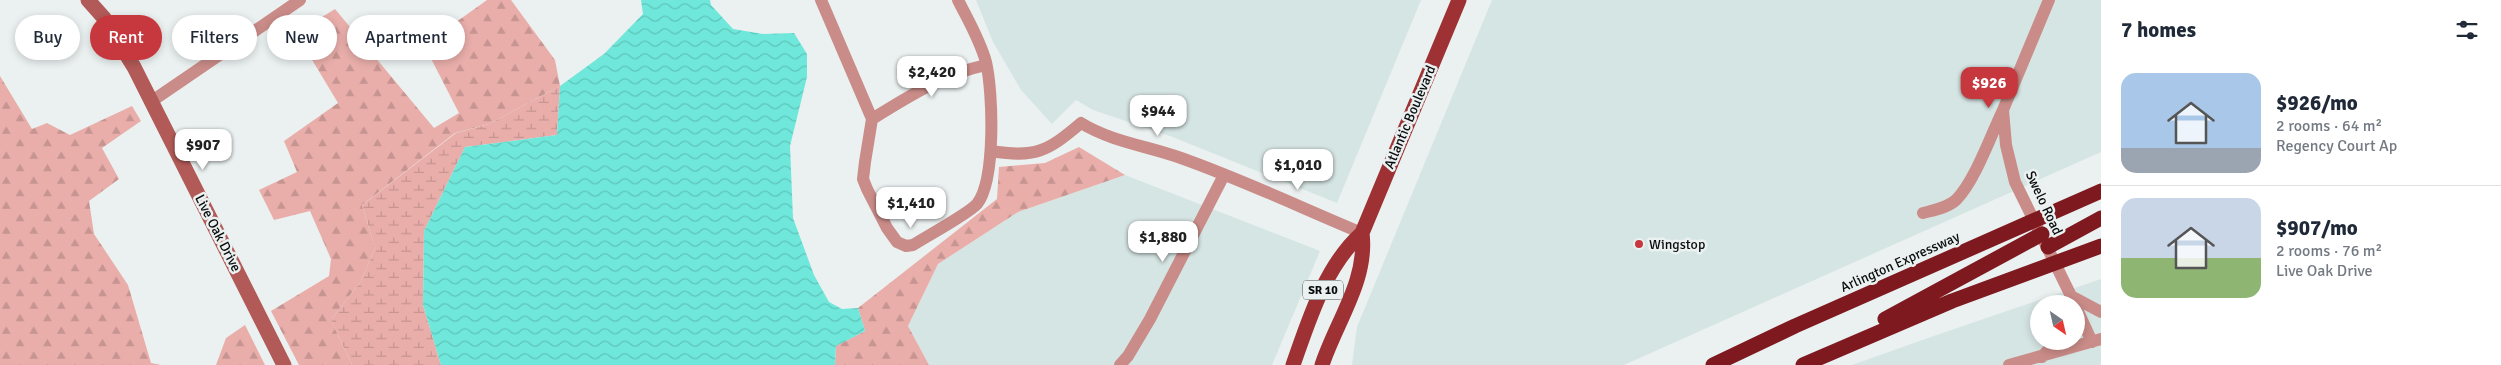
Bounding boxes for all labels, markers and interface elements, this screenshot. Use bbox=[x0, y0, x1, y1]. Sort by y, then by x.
chip: Buy bbox=[15, 15, 80, 60]
chip: Rent bbox=[90, 15, 162, 60]
chip: Filters bbox=[172, 15, 257, 60]
chip: New bbox=[267, 15, 337, 60]
chip: Apartment bbox=[347, 15, 465, 60]
icon: filters bbox=[2453, 16, 2481, 44]
text: 7 homes bbox=[2121, 17, 2196, 43]
pin: $2,420 bbox=[891, 56, 973, 98]
text: $2,420 bbox=[908, 62, 956, 82]
street label: Atlantic Boulevard bbox=[1381, 63, 1439, 171]
pin: $926 bbox=[1959, 66, 2019, 109]
text: $926 bbox=[1972, 73, 2006, 93]
text: $926/mo bbox=[2276, 90, 2358, 116]
icon: home bbox=[2161, 93, 2221, 153]
pin: $944 bbox=[1128, 94, 1188, 137]
text: $944 bbox=[1141, 101, 1175, 121]
text: 2 rooms · 64 m² bbox=[2276, 116, 2382, 136]
pin: $907 bbox=[173, 128, 233, 171]
text: $907 bbox=[186, 135, 220, 155]
text: Regency Court Ap bbox=[2276, 136, 2397, 156]
pin: $1,010 bbox=[1257, 148, 1339, 191]
text: $1,010 bbox=[1274, 155, 1322, 175]
street label: Swelo Road bbox=[2022, 168, 2066, 238]
pin: $1,410 bbox=[870, 186, 952, 229]
street label: Live Oak Drive bbox=[191, 191, 245, 275]
text: $1,410 bbox=[887, 193, 935, 213]
text: $907/mo bbox=[2276, 215, 2358, 241]
icon: home bbox=[2161, 218, 2221, 278]
pin: $1,880 bbox=[1122, 220, 1204, 263]
text: $1,880 bbox=[1139, 227, 1187, 247]
street label: Arlington Expressway bbox=[1838, 228, 1963, 296]
place label: Wingstop bbox=[1649, 236, 1705, 253]
marker: Wingstop bbox=[1633, 238, 1645, 250]
text: 2 rooms · 76 m² bbox=[2276, 241, 2382, 261]
text: Live Oak Drive bbox=[2276, 261, 2373, 281]
road number: SR 10 bbox=[1303, 280, 1343, 300]
north arrow bbox=[2030, 295, 2085, 350]
map controls bbox=[2030, 295, 2085, 350]

